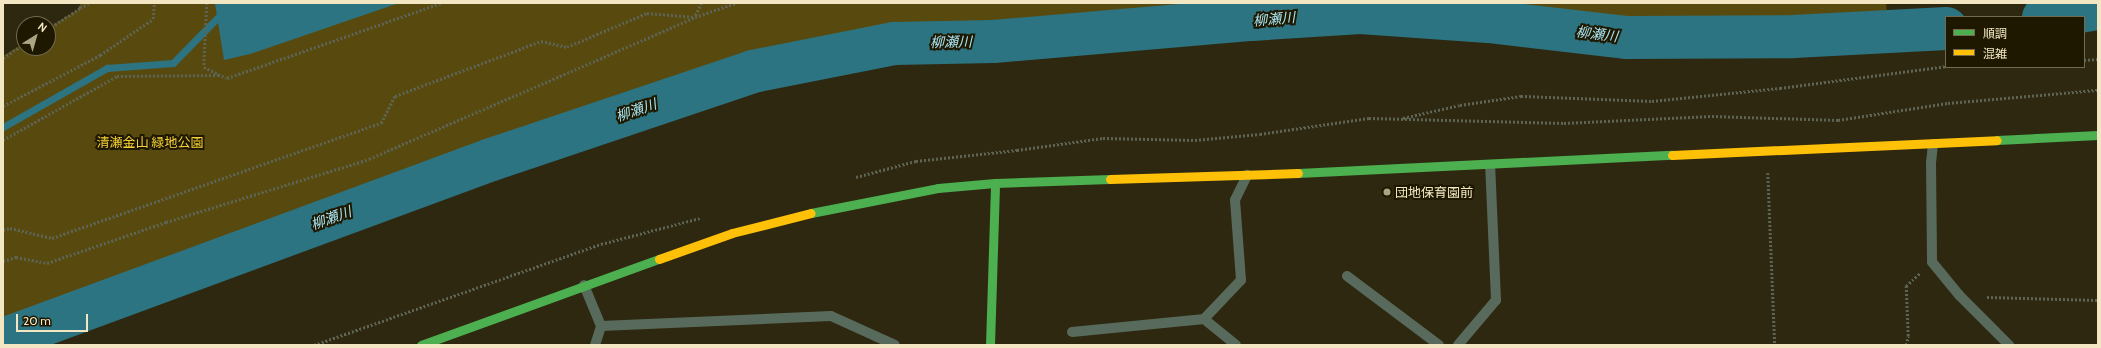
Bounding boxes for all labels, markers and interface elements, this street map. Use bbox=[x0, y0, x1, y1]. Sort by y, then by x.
water label: 柳瀬川 bbox=[1252, 9, 1296, 29]
north arrow bbox=[16, 16, 56, 56]
legend bbox=[1945, 16, 2085, 68]
text: N bbox=[35, 19, 50, 35]
water label: 柳瀬川 bbox=[1575, 23, 1619, 45]
text: 順調 bbox=[1983, 26, 2007, 41]
water label: 柳瀬川 bbox=[930, 33, 972, 51]
text: 混雑 bbox=[1983, 46, 2007, 61]
water label: 柳瀬川 bbox=[613, 95, 659, 125]
park label: 清瀬金山 緑地公園 bbox=[97, 134, 203, 150]
place label: 団地保育園前 bbox=[1395, 184, 1473, 200]
marker: 団地保育園前 bbox=[1382, 187, 1392, 197]
water label: 柳瀬川 bbox=[308, 203, 354, 233]
scale bar bbox=[18, 306, 90, 332]
text: 20 m bbox=[23, 313, 51, 328]

